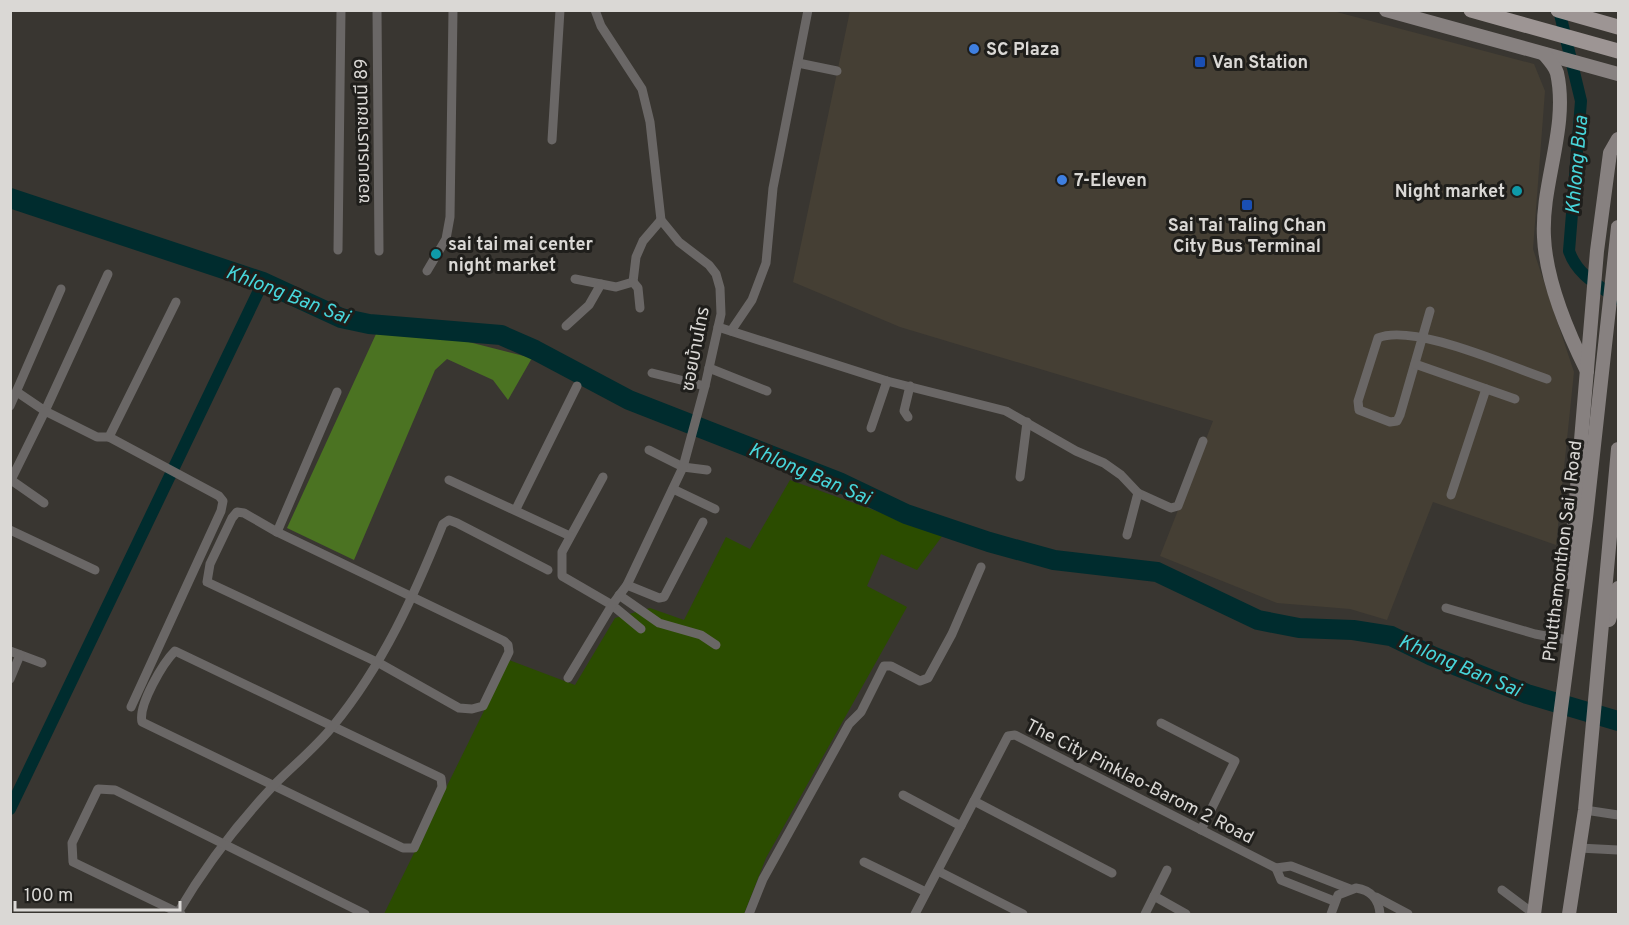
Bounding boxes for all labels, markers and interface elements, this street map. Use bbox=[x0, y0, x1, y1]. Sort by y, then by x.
place label: SC Plaza bbox=[986, 39, 1060, 62]
marker: SC Plaza bbox=[967, 42, 981, 56]
place label: Van Station bbox=[1212, 52, 1308, 75]
marker: Van Station bbox=[1193, 55, 1207, 69]
street label: ซอยบรมราชชนนี 89 bbox=[351, 58, 376, 204]
water label: Khlong Bua bbox=[1561, 114, 1595, 216]
place label: 7-Eleven bbox=[1074, 170, 1147, 193]
marker: 7-Eleven bbox=[1055, 173, 1069, 187]
place label: Night market bbox=[1395, 181, 1505, 204]
marker: Night market bbox=[1510, 184, 1524, 198]
marker: Sai Tai Taling Chan City Bus Terminal bbox=[1240, 198, 1254, 212]
place label: Sai Tai Taling Chan City Bus Terminal bbox=[1168, 215, 1326, 259]
place label: sai tai mai center night market bbox=[448, 234, 594, 278]
marker: sai tai mai center night market bbox=[429, 247, 443, 261]
water label: Khlong Ban Sai bbox=[222, 260, 354, 332]
street label: ซอยบ้านไทร bbox=[677, 305, 716, 393]
water label: Khlong Ban Sai bbox=[744, 437, 875, 513]
street label: Phutthamonthon Sai 1 Road bbox=[1539, 439, 1588, 663]
water label: Khlong Ban Sai bbox=[1394, 629, 1525, 705]
street label: The City Pinklao-Barom 2 Road bbox=[1021, 715, 1257, 850]
scale bar bbox=[15, 874, 180, 912]
text: 100 m bbox=[24, 885, 73, 908]

